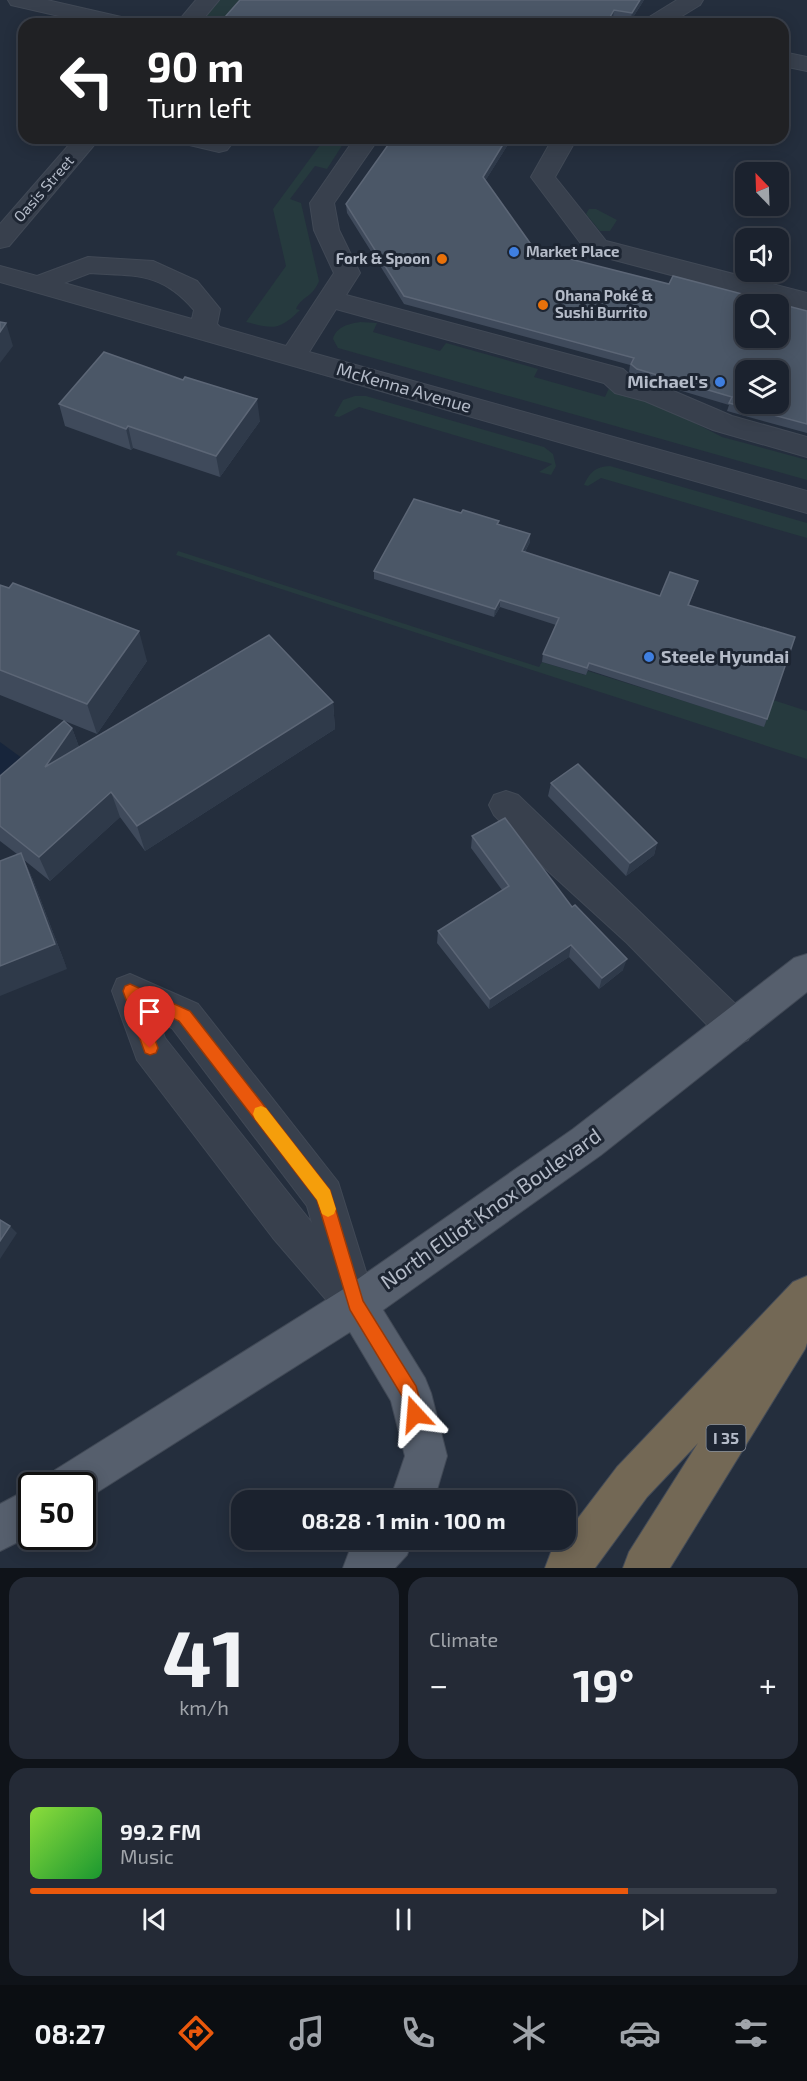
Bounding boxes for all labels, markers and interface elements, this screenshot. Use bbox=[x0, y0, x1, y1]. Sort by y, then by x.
text: 90 m bbox=[147, 40, 244, 90]
icon: left bbox=[48, 42, 126, 120]
text: Turn left bbox=[147, 91, 251, 123]
street label: Oasis Street bbox=[9, 151, 77, 225]
north arrow bbox=[735, 162, 789, 216]
map controls bbox=[735, 162, 789, 414]
button: sound bbox=[735, 228, 789, 282]
place label: Market Place bbox=[526, 242, 619, 260]
marker: Market Place bbox=[507, 245, 521, 259]
place label: Fork & Spoon bbox=[336, 249, 430, 267]
marker: Fork & Spoon bbox=[435, 252, 449, 266]
place label: Ohana Poké & Sushi Burrito bbox=[555, 286, 654, 321]
button: search bbox=[735, 294, 789, 348]
marker: Ohana Poké & Sushi Burrito bbox=[536, 298, 550, 312]
street label: McKenna Avenue bbox=[334, 357, 474, 417]
button: layers bbox=[735, 360, 789, 414]
place label: Michael's bbox=[627, 370, 708, 392]
marker: Michael's bbox=[713, 375, 727, 389]
place label: Steele Hyundai bbox=[661, 645, 789, 667]
marker: Steele Hyundai bbox=[642, 650, 656, 664]
pin bbox=[124, 986, 175, 1048]
icon: arrive bbox=[133, 995, 166, 1028]
street label: North Elliot Knox Boulevard bbox=[375, 1122, 605, 1294]
position arrow bbox=[383, 1382, 447, 1446]
road number: I 35 bbox=[706, 1425, 746, 1451]
speed limit sign: 50 bbox=[18, 1472, 96, 1550]
text: 08:28 · 1 min · 100 m bbox=[301, 1507, 506, 1533]
text: 41 bbox=[162, 1609, 246, 1703]
text: Climate bbox=[429, 1627, 498, 1651]
text: 19° bbox=[573, 1657, 634, 1711]
text: − bbox=[429, 1664, 448, 1704]
text: + bbox=[759, 1664, 777, 1704]
text: km/h bbox=[179, 1695, 229, 1719]
text: 99.2 FM bbox=[120, 1818, 201, 1844]
text: Music bbox=[120, 1844, 174, 1868]
icon: previous bbox=[138, 1903, 171, 1936]
icon: pause bbox=[387, 1903, 420, 1936]
icon: next bbox=[636, 1903, 669, 1936]
icon: directions bbox=[175, 2012, 217, 2054]
icon: music bbox=[286, 2012, 328, 2054]
icon: phone bbox=[397, 2012, 439, 2054]
icon: climate bbox=[508, 2012, 550, 2054]
icon: car bbox=[619, 2012, 661, 2054]
icon: filters bbox=[730, 2012, 772, 2054]
text: 08:27 bbox=[35, 2017, 105, 2049]

